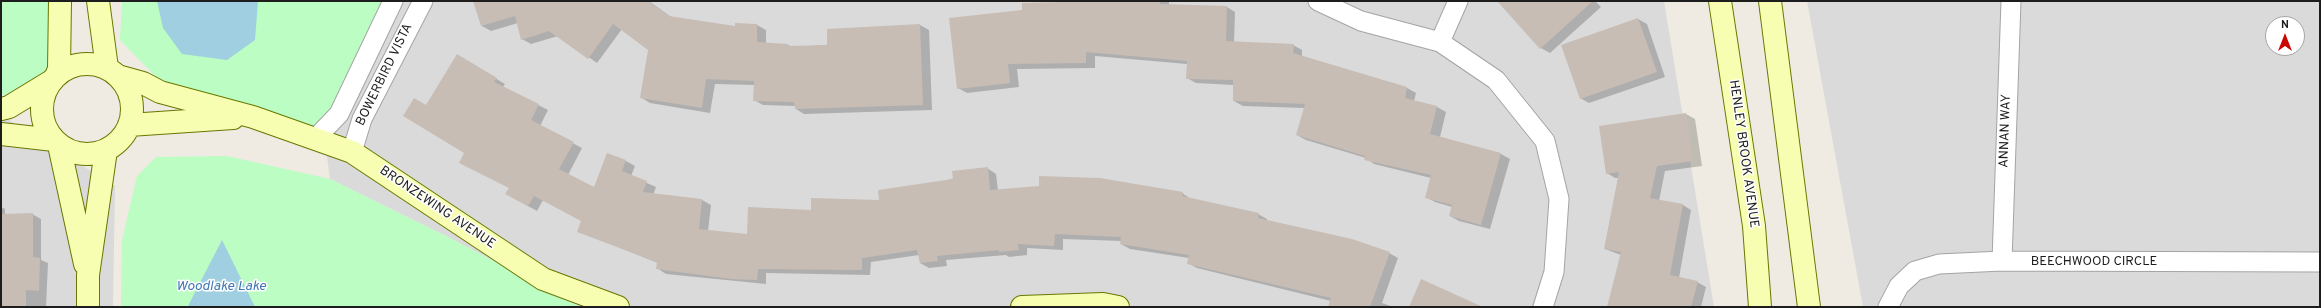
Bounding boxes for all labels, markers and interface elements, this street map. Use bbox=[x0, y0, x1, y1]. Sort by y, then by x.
north arrow bbox=[2265, 16, 2305, 56]
text: N bbox=[2281, 18, 2289, 32]
street label: BOWERBIRD VISTA bbox=[353, 21, 417, 129]
street label: HENLEY BROOK AVENUE bbox=[1725, 79, 1761, 229]
street label: ANNAN WAY bbox=[1997, 94, 2015, 168]
street label: BRONZEWING AVENUE bbox=[376, 163, 498, 253]
street label: BEECHWOOD CIRCLE bbox=[2031, 254, 2157, 270]
water label: Woodlake Lake bbox=[176, 279, 266, 295]

